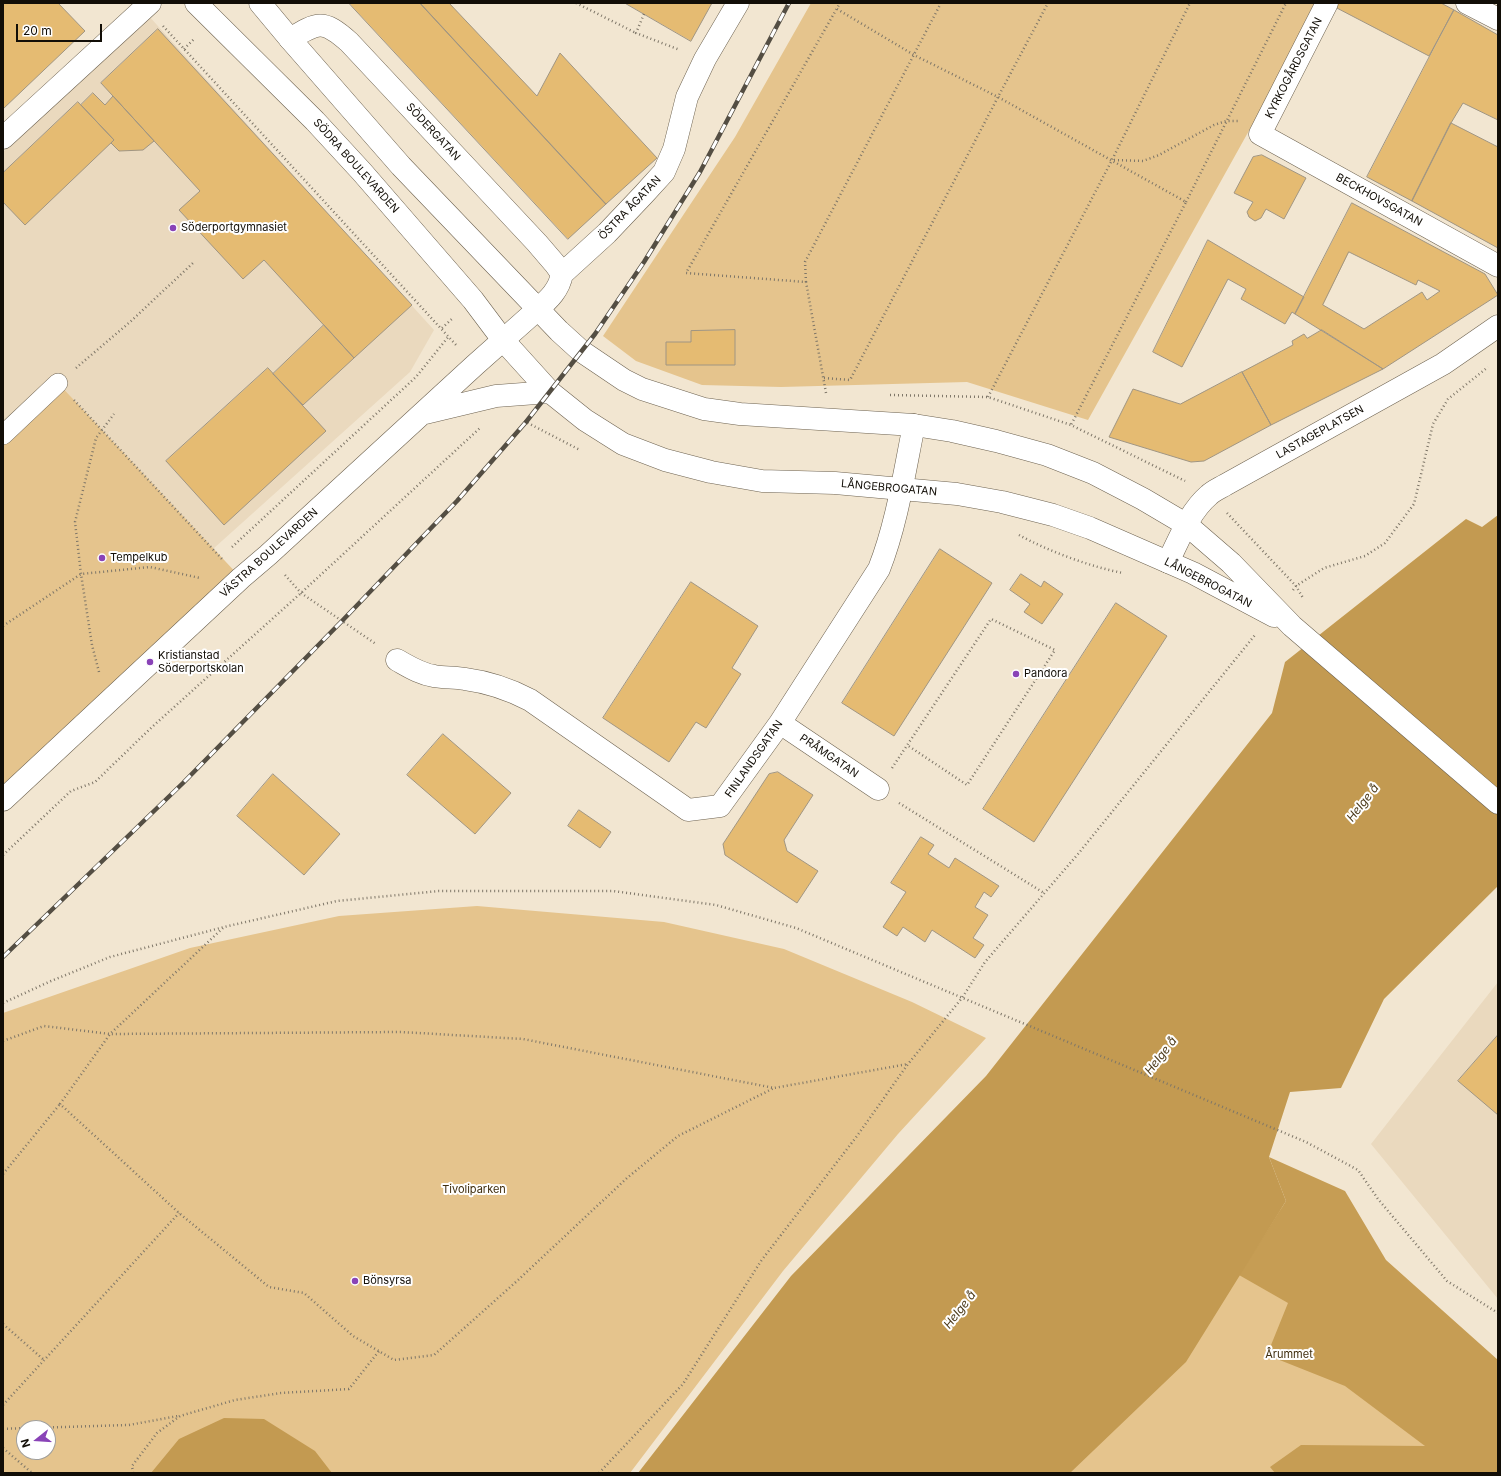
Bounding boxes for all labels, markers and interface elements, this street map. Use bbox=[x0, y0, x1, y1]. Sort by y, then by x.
street label: KYRKOGÅRDSGATAN bbox=[1263, 15, 1325, 121]
scale bar bbox=[18, 16, 104, 42]
text: 20 m bbox=[23, 23, 52, 38]
street label: SÖDERGATAN bbox=[403, 101, 463, 163]
street label: SÖDRA BOULEVARDEN bbox=[310, 116, 402, 216]
street label: BECKHOVSGATAN bbox=[1333, 171, 1425, 229]
street label: ÖSTRA ÅGATAN bbox=[596, 173, 664, 243]
place label: Söderportgymnasiet bbox=[181, 221, 287, 235]
marker: Söderportgymnasiet bbox=[168, 223, 178, 233]
street label: LASTAGEPLATSEN bbox=[1274, 402, 1366, 462]
street label: LÅNGEBROGATAN bbox=[840, 477, 938, 499]
street label: VÄSTRA BOULEVARDEN bbox=[217, 505, 321, 601]
place label: Tempelkub bbox=[110, 551, 167, 565]
marker: Tempelkub bbox=[97, 553, 107, 563]
street label: LÅNGEBROGATAN bbox=[1162, 555, 1254, 611]
place label: Kristianstad Söderportskolan bbox=[158, 649, 244, 675]
marker: Kristianstad Söderportskolan bbox=[145, 657, 155, 667]
place label: Pandora bbox=[1024, 667, 1067, 681]
marker: Pandora bbox=[1011, 669, 1021, 679]
street label: FINLANDSGATAN bbox=[722, 718, 786, 800]
street label: PRÅMGATAN bbox=[797, 731, 861, 781]
water label: Helge å bbox=[1344, 781, 1382, 825]
water label: Helge å bbox=[1142, 1034, 1180, 1078]
park label: Tivoliparken bbox=[442, 1183, 506, 1197]
place label: Bönsyrsa bbox=[363, 1274, 411, 1288]
marker: Bönsyrsa bbox=[350, 1276, 360, 1286]
water label: Helge å bbox=[941, 1288, 979, 1332]
park label: Årummet bbox=[1265, 1348, 1313, 1362]
north arrow bbox=[16, 1420, 56, 1460]
text: N bbox=[18, 1437, 33, 1449]

